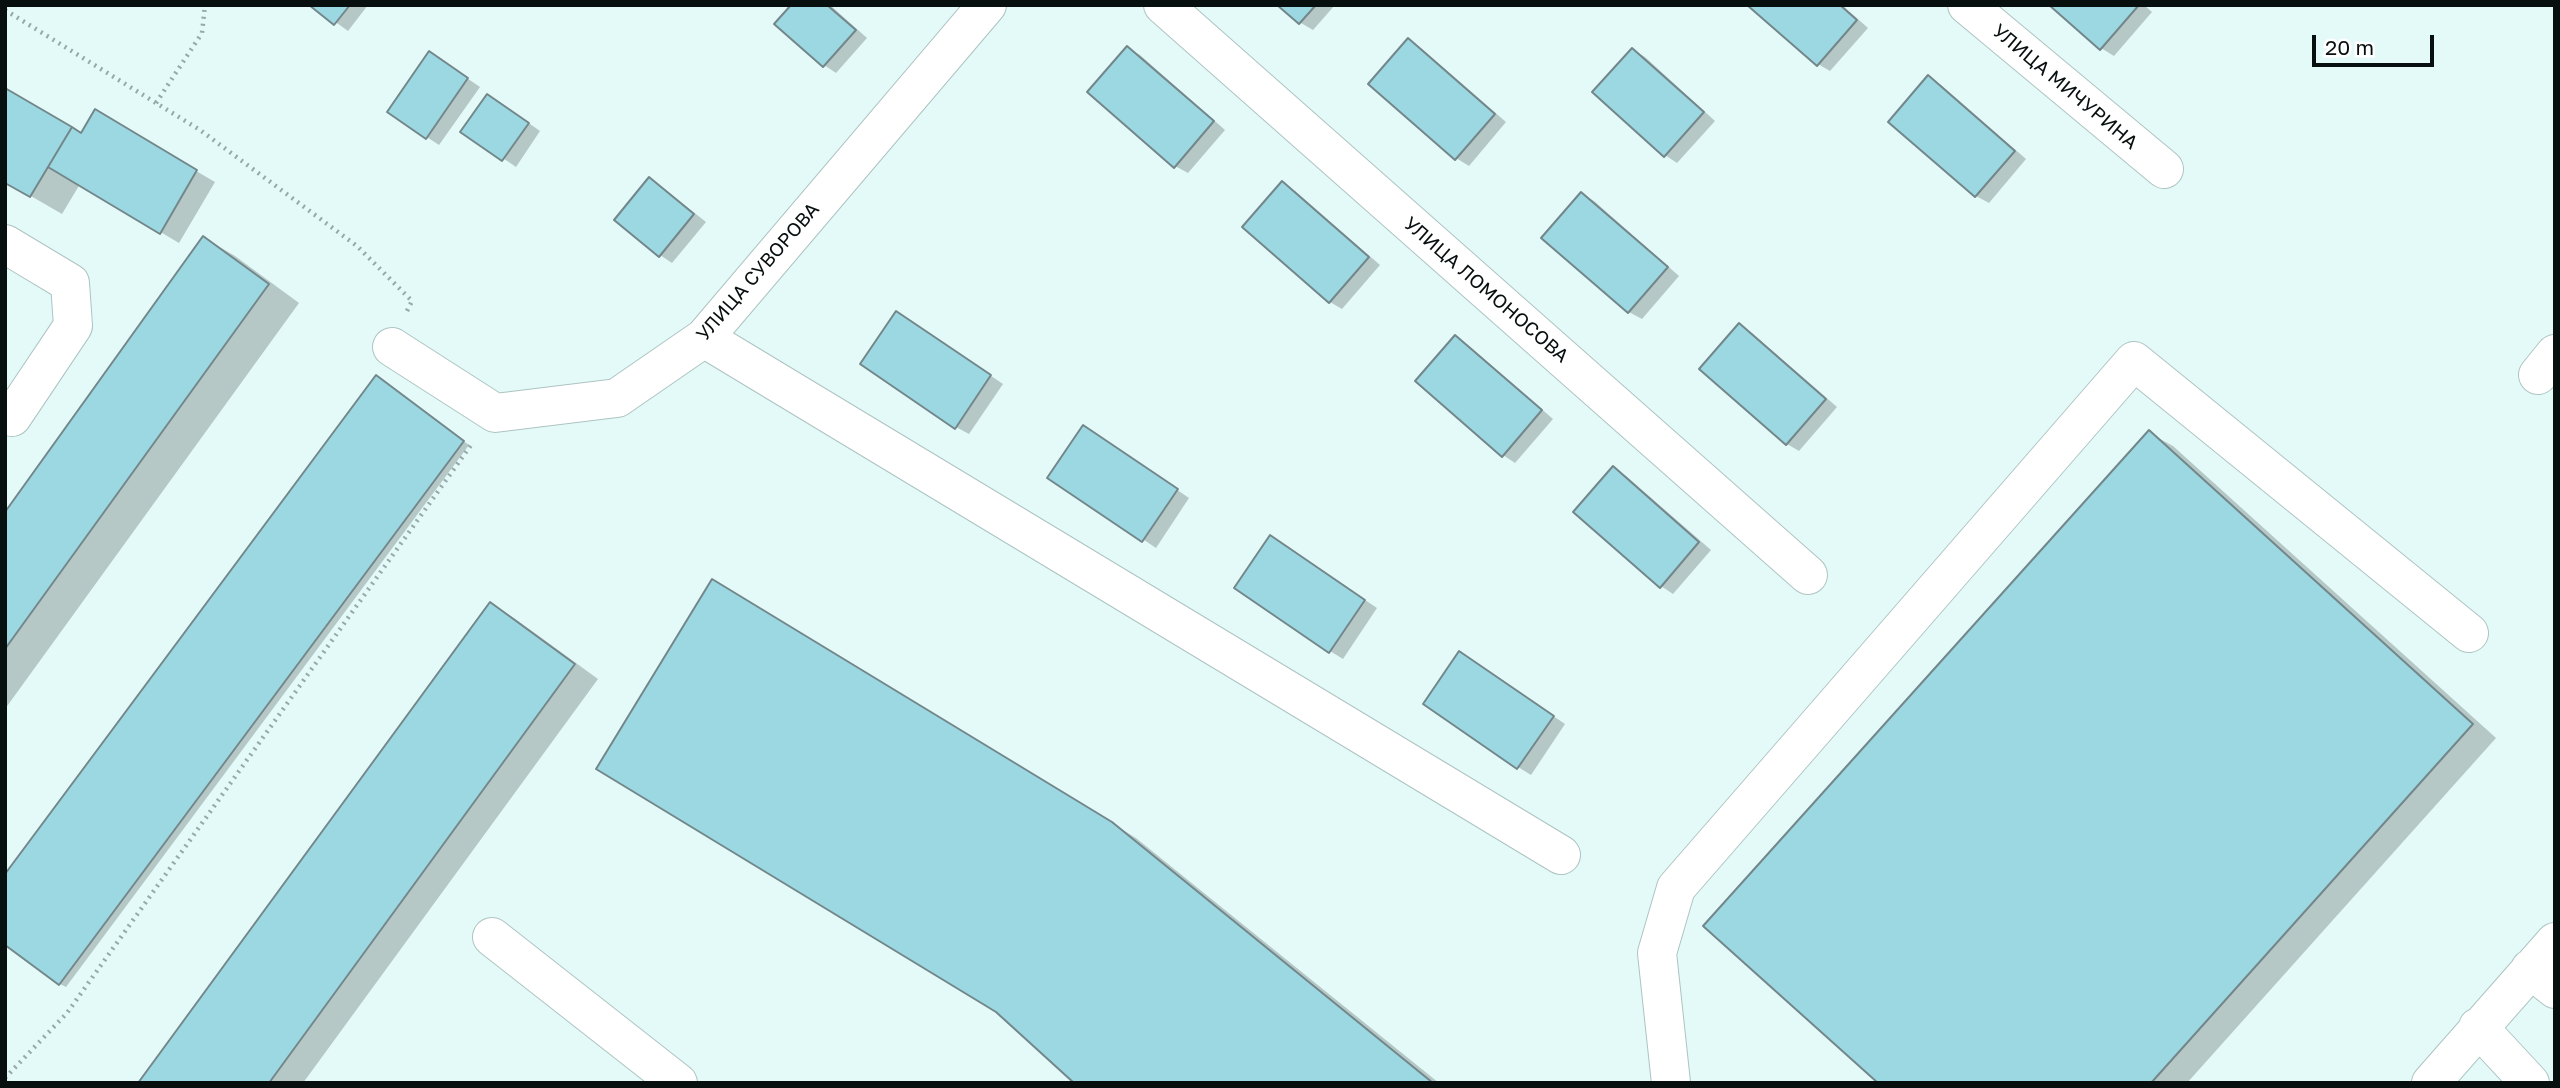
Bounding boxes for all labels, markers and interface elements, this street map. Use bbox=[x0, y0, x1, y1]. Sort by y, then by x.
street label: УЛИЦА МИЧУРИНА bbox=[1988, 20, 2142, 154]
scale bar bbox=[2315, 21, 2438, 65]
text: 20 m bbox=[2325, 34, 2374, 60]
street label: УЛИЦА СУВОРОВА bbox=[692, 198, 824, 346]
street label: УЛИЦА ЛОМОНОСОВА bbox=[1399, 212, 1573, 368]

